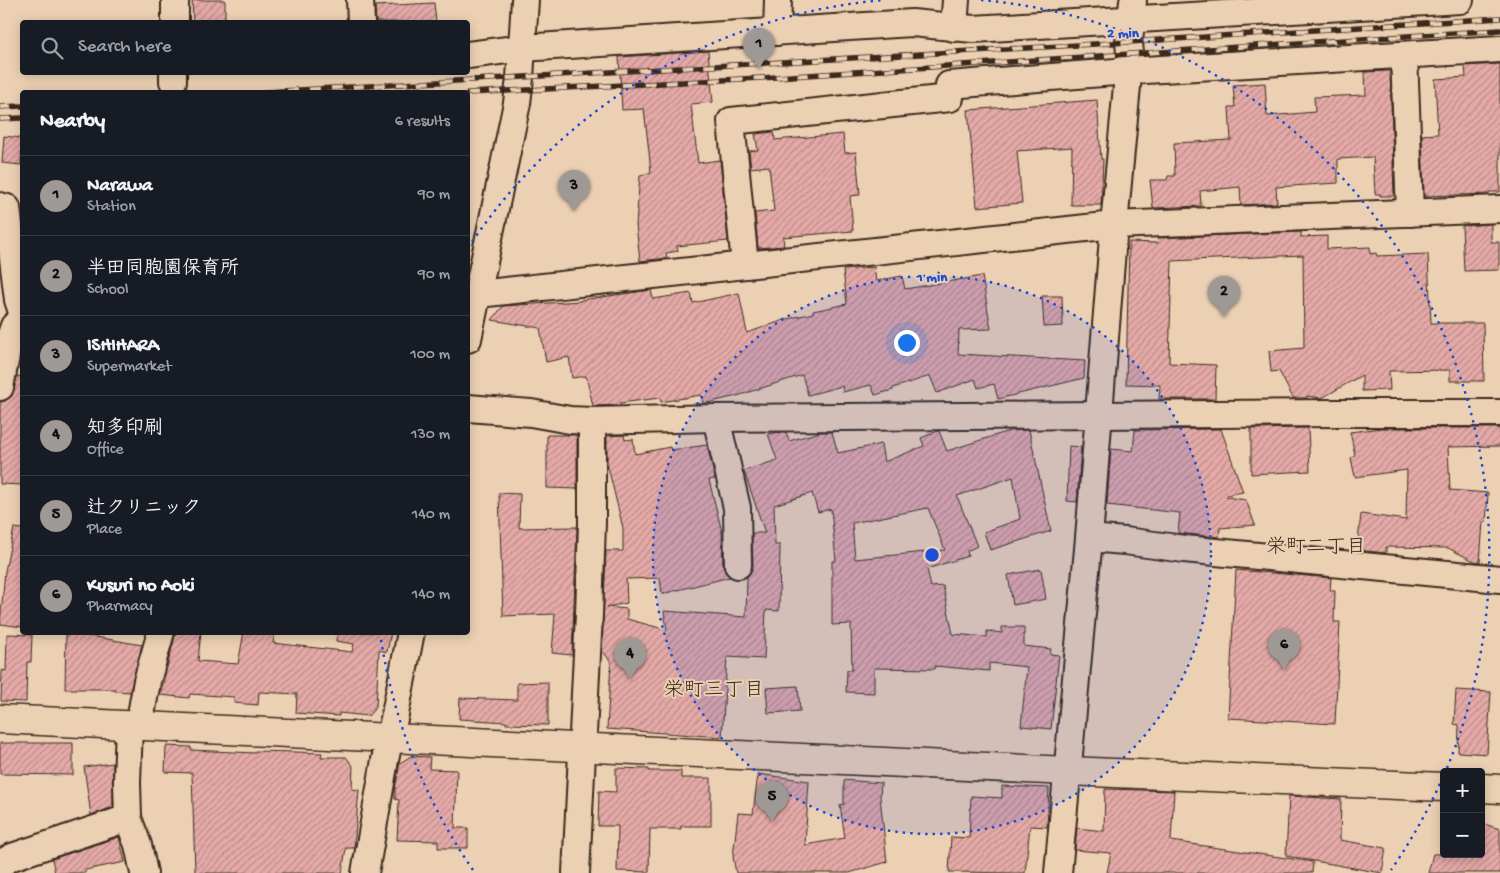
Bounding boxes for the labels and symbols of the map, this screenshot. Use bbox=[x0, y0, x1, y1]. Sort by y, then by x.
text: 2 min bbox=[1107, 25, 1140, 43]
pin: 1 bbox=[743, 28, 775, 69]
pin: 3 bbox=[558, 170, 590, 211]
text: 1 min bbox=[916, 269, 948, 287]
pin: 2 bbox=[1208, 276, 1240, 317]
your location bbox=[894, 330, 920, 356]
district label: 栄町二丁目 bbox=[1266, 536, 1366, 560]
centre of rings bbox=[923, 546, 941, 564]
pin: 6 bbox=[1268, 629, 1300, 670]
pin: 4 bbox=[614, 638, 646, 679]
district label: 栄町三丁目 bbox=[664, 679, 764, 703]
pin: 5 bbox=[756, 781, 788, 822]

